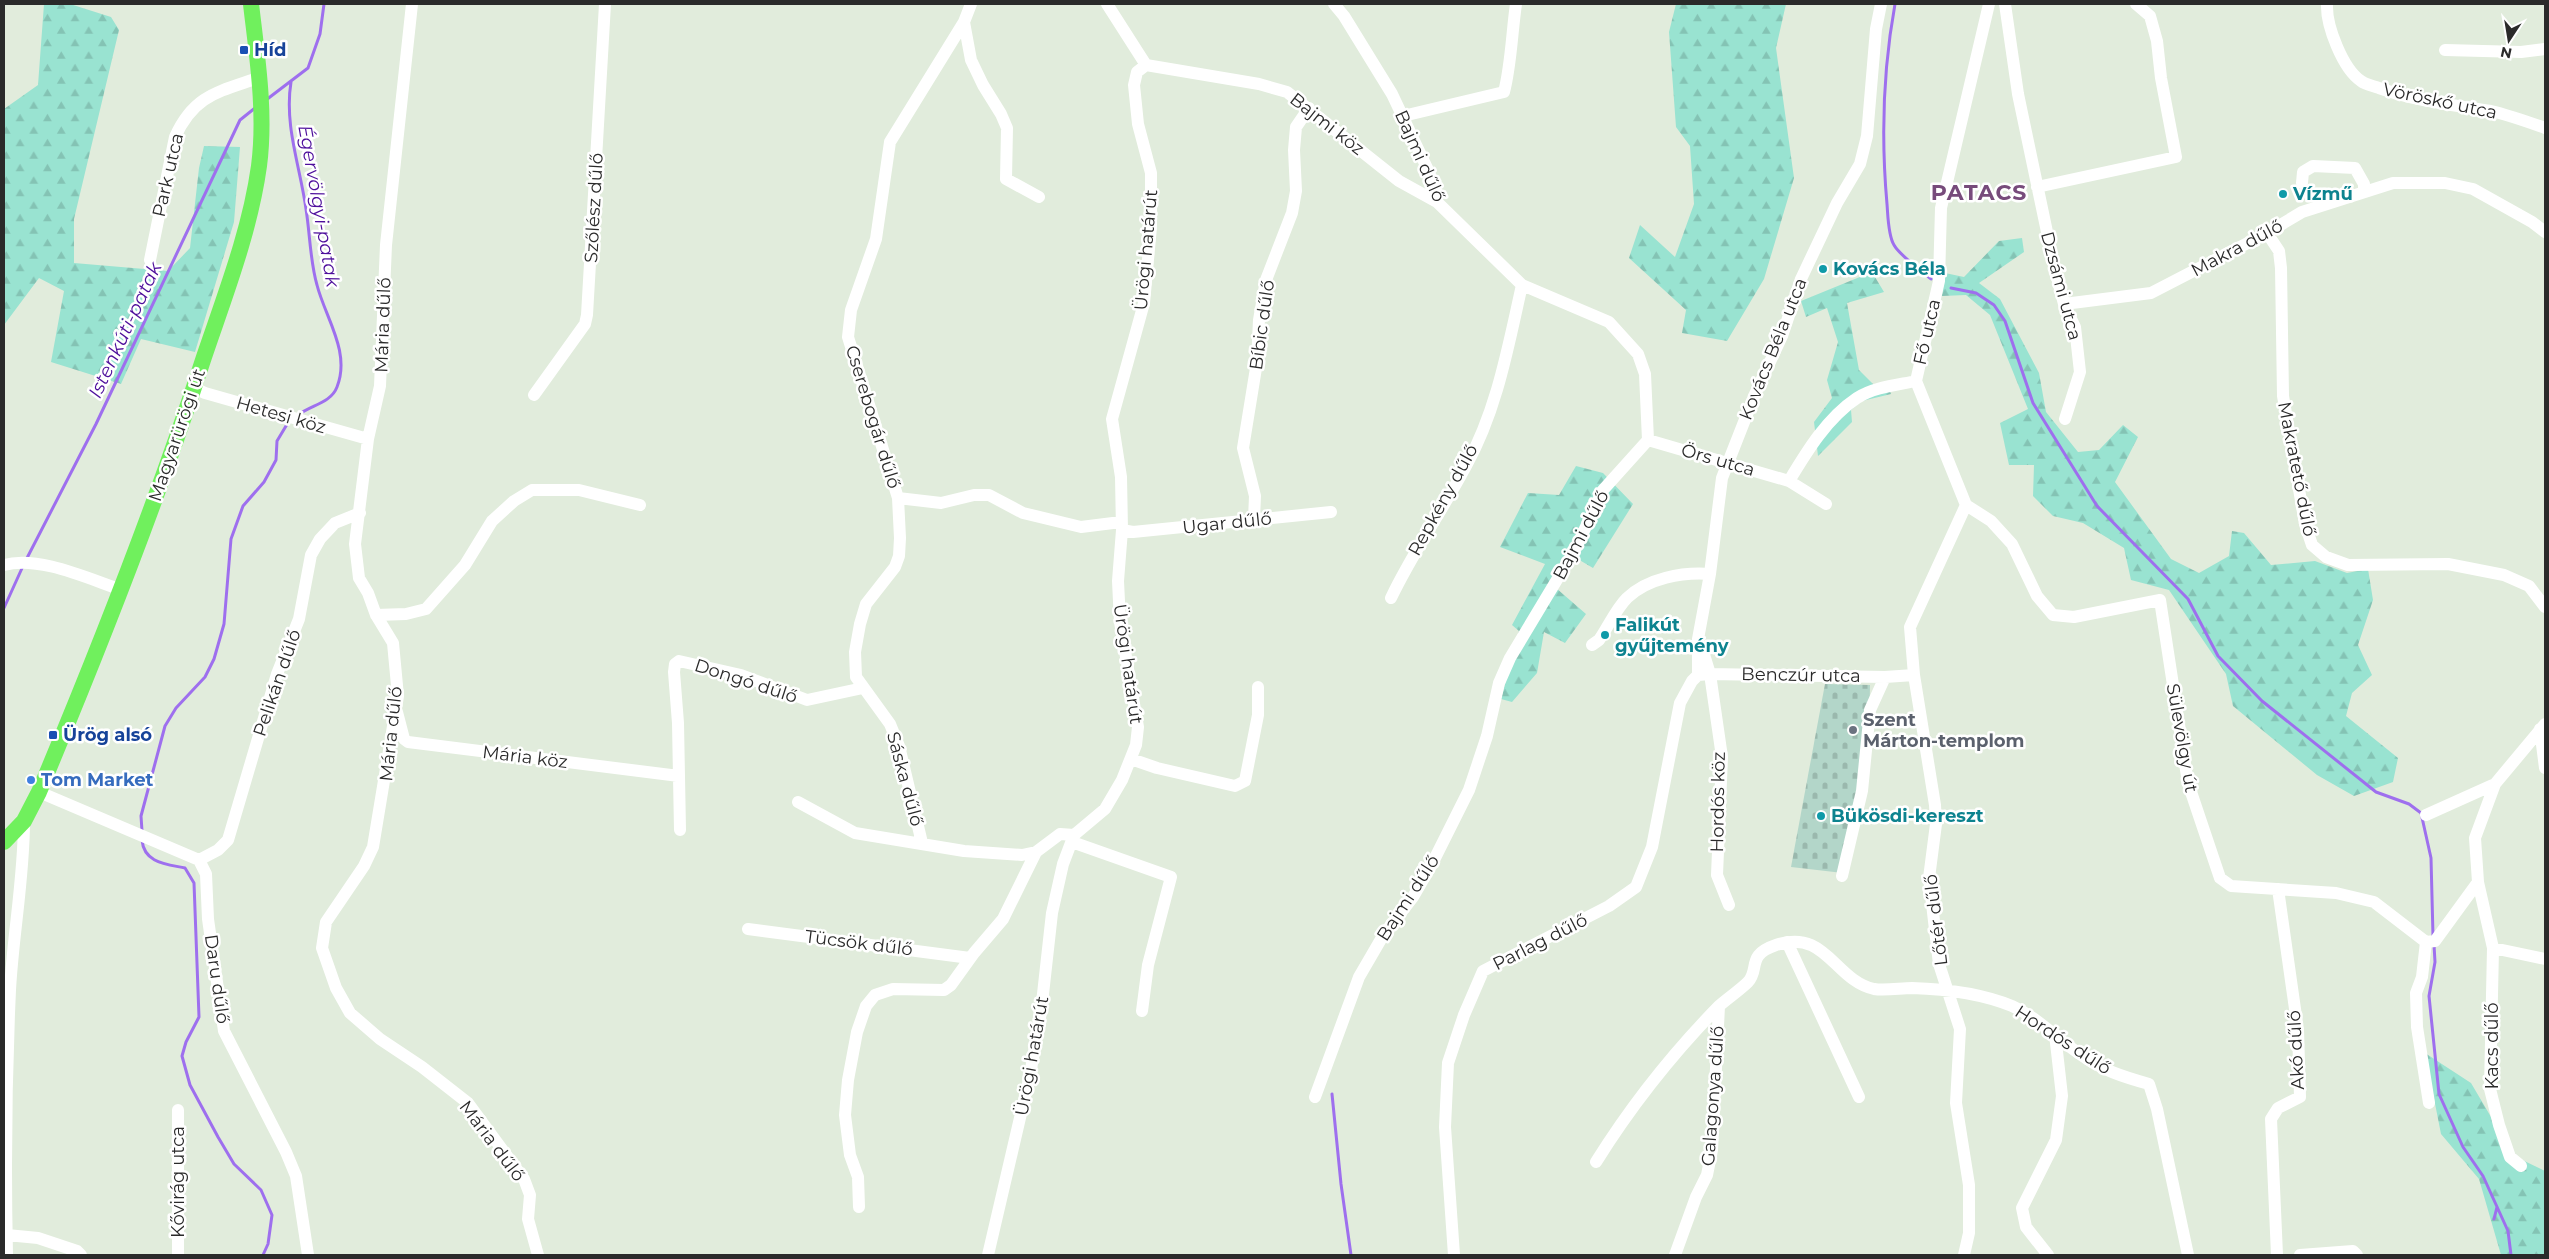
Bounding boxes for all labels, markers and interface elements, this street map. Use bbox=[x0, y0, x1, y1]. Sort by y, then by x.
north arrow bbox=[2484, 15, 2534, 65]
place label: Híd bbox=[254, 39, 286, 61]
text: N bbox=[2499, 43, 2514, 63]
marker: Híd bbox=[238, 44, 250, 56]
street label: Vöröskő utca bbox=[2381, 78, 2499, 124]
street label: Bajmi köz bbox=[1285, 88, 1369, 160]
street label: Bajmi dűlő bbox=[1390, 107, 1450, 205]
water label: Égervölgyi-patak bbox=[293, 123, 345, 290]
street label: Park utca bbox=[148, 131, 188, 219]
street label: Szőlész dűlő bbox=[580, 152, 608, 264]
district label: PATACS bbox=[1931, 179, 2027, 206]
place label: Vízmű bbox=[2292, 183, 2353, 205]
marker: Vízmű bbox=[2277, 188, 2289, 200]
street label: Ürögi határút bbox=[1130, 189, 1162, 311]
street label: Makra dűlő bbox=[2187, 215, 2287, 281]
street label: Dzsámi utca bbox=[2036, 229, 2086, 343]
water label: Istenkúti-patak bbox=[83, 258, 167, 402]
place label: Kovács Béla bbox=[1833, 258, 1946, 280]
marker: Kovács Béla bbox=[1817, 263, 1829, 275]
street label: Kovács Béla utca bbox=[1734, 275, 1812, 423]
street label: Mária dűlő bbox=[370, 277, 396, 373]
street label: Bíbic dűlő bbox=[1245, 279, 1279, 371]
street label: Fő utca bbox=[1909, 297, 1945, 367]
street label: Cserebogár dűlő bbox=[841, 343, 905, 491]
street label: Magyarürögi út bbox=[144, 366, 210, 504]
street label: Hetesi köz bbox=[234, 392, 328, 438]
street label: Makratető dűlő bbox=[2273, 400, 2321, 538]
street label: Örs utca bbox=[1679, 439, 1757, 481]
street label: Repkény dűlő bbox=[1403, 440, 1483, 560]
street label: Bajmi dűlő bbox=[1548, 486, 1614, 584]
street label: Ugar dűlő bbox=[1181, 507, 1273, 539]
street label: Ürögi határút bbox=[1109, 602, 1147, 726]
place label: Falikút gyűjtemény bbox=[1615, 614, 1729, 657]
street label: Pelikán dűlő bbox=[248, 627, 306, 739]
marker: Falikút gyűjtemény bbox=[1599, 629, 1611, 641]
street label: Dongó dűlő bbox=[692, 654, 800, 708]
street label: Benczúr utca bbox=[1741, 663, 1861, 687]
street label: Sülevölgy út bbox=[2162, 682, 2202, 794]
street label: Mária dűlő bbox=[375, 685, 407, 783]
place label: Szent Márton-templom bbox=[1863, 709, 2024, 752]
place label: Ürög alsó bbox=[63, 724, 152, 746]
marker: Szent Márton-templom bbox=[1847, 724, 1859, 736]
marker: Ürög alsó bbox=[47, 729, 59, 741]
street label: Sáska dűlő bbox=[882, 729, 928, 829]
street label: Mária köz bbox=[481, 741, 569, 773]
street label: Hordós köz bbox=[1706, 752, 1730, 852]
place label: Tom Market bbox=[41, 769, 154, 791]
marker: Tom Market bbox=[25, 774, 37, 786]
place label: Bükösdi-kereszt bbox=[1831, 805, 1984, 827]
marker: Bükösdi-kereszt bbox=[1815, 810, 1827, 822]
street label: Bajmi dűlő bbox=[1372, 851, 1444, 945]
street label: Lőtér dűlő bbox=[1919, 873, 1953, 967]
street label: Parlag dűlő bbox=[1489, 909, 1591, 975]
street label: Tücsök dűlő bbox=[804, 925, 914, 961]
street label: Daru dűlő bbox=[200, 933, 234, 1025]
street label: Ürögi határút bbox=[1011, 994, 1053, 1118]
street label: Hordós dűlő bbox=[2011, 1001, 2115, 1079]
street label: Kacs dűlő bbox=[2481, 1002, 2503, 1090]
street label: Akó dűlő bbox=[2283, 1010, 2309, 1090]
street label: Galagonya dűlő bbox=[1697, 1025, 1729, 1167]
street label: Mária dűlő bbox=[454, 1096, 530, 1186]
street label: Kővirág utca bbox=[167, 1126, 189, 1238]

